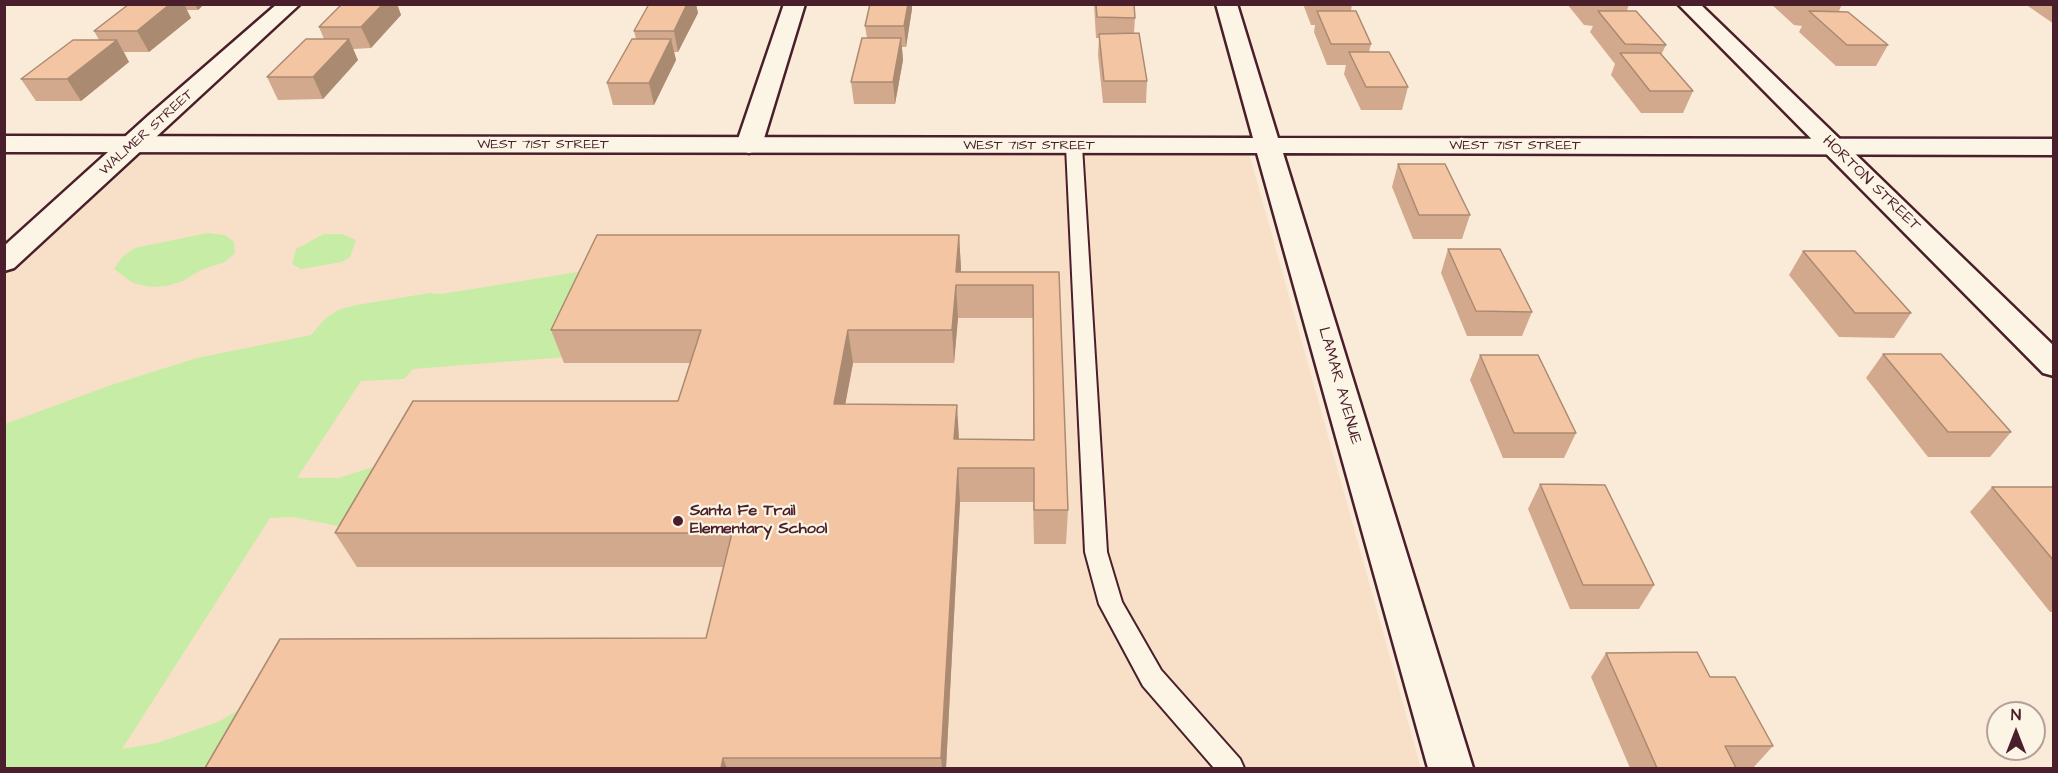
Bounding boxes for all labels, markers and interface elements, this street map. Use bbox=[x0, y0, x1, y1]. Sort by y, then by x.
street label: WALMER STREET bbox=[97, 87, 197, 179]
street label: HORTON STREET bbox=[1818, 132, 1924, 236]
street label: WEST 71ST STREET bbox=[477, 137, 609, 153]
street label: WEST 71ST STREET bbox=[963, 138, 1095, 154]
street label: WEST 71ST STREET bbox=[1449, 138, 1581, 154]
street label: LAMAR AVENUE bbox=[1313, 325, 1365, 447]
place label: Santa Fe Trail Elementary School bbox=[690, 502, 827, 540]
marker: Santa Fe Trail Elementary School bbox=[671, 514, 685, 528]
north arrow bbox=[1986, 701, 2046, 761]
text: N bbox=[2011, 704, 2021, 726]

